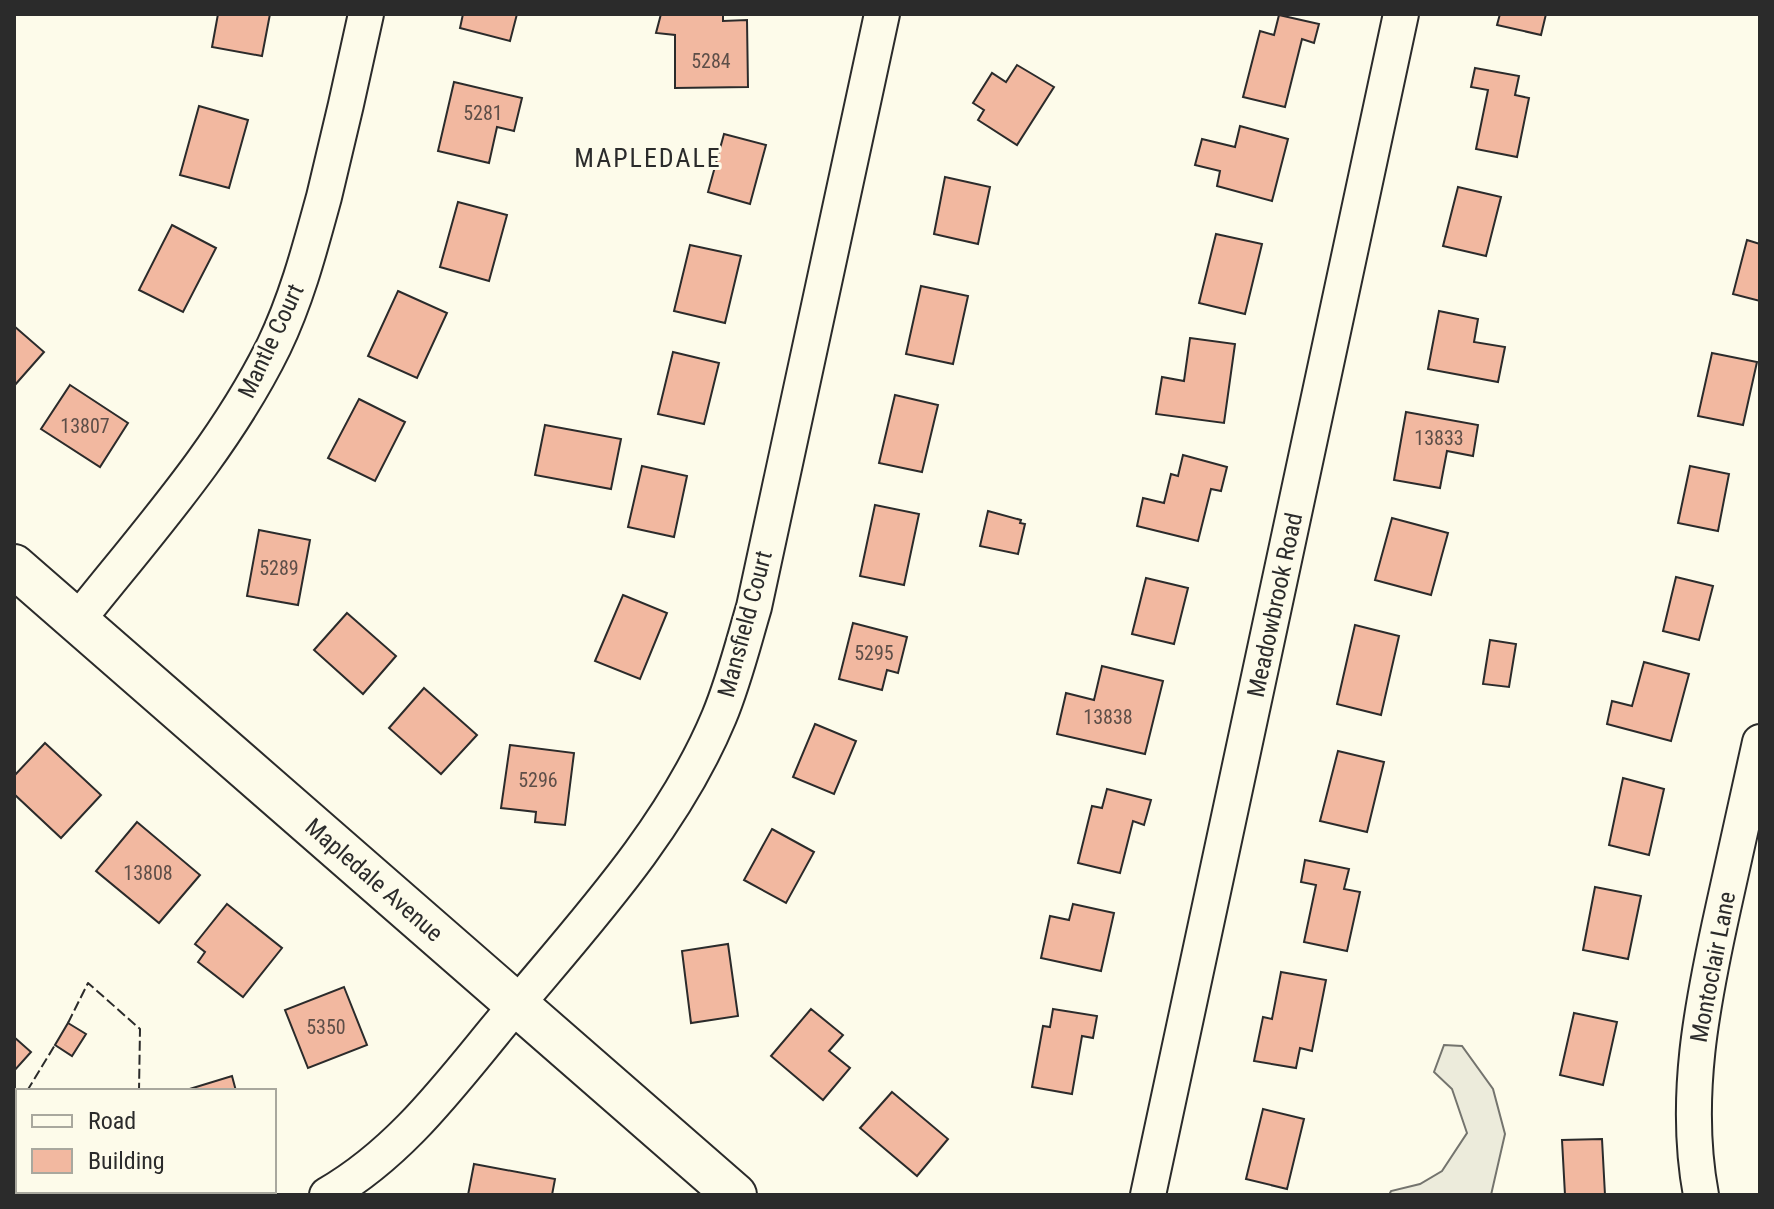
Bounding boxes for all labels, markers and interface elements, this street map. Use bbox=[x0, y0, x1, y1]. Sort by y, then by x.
house number: 5284 bbox=[691, 49, 731, 73]
house number: 5281 bbox=[463, 101, 503, 125]
district label: MAPLEDALE bbox=[574, 143, 722, 173]
street label: Mantle Court bbox=[232, 279, 310, 403]
house number: 13807 bbox=[60, 414, 110, 438]
house number: 13833 bbox=[1414, 426, 1464, 450]
street label: Meadowbrook Road bbox=[1242, 510, 1308, 700]
street label: Mansfield Court bbox=[712, 548, 778, 700]
house number: 5289 bbox=[259, 556, 299, 580]
house number: 5295 bbox=[854, 641, 894, 665]
house number: 13838 bbox=[1083, 705, 1133, 729]
house number: 5296 bbox=[518, 768, 558, 792]
street label: Mapledale Avenue bbox=[300, 813, 448, 947]
house number: 13808 bbox=[123, 861, 173, 885]
street label: Montoclair Lane bbox=[1685, 889, 1741, 1045]
house number: 5350 bbox=[306, 1015, 346, 1039]
legend bbox=[16, 1089, 276, 1193]
text: Road bbox=[88, 1107, 136, 1135]
text: Building bbox=[88, 1147, 165, 1175]

